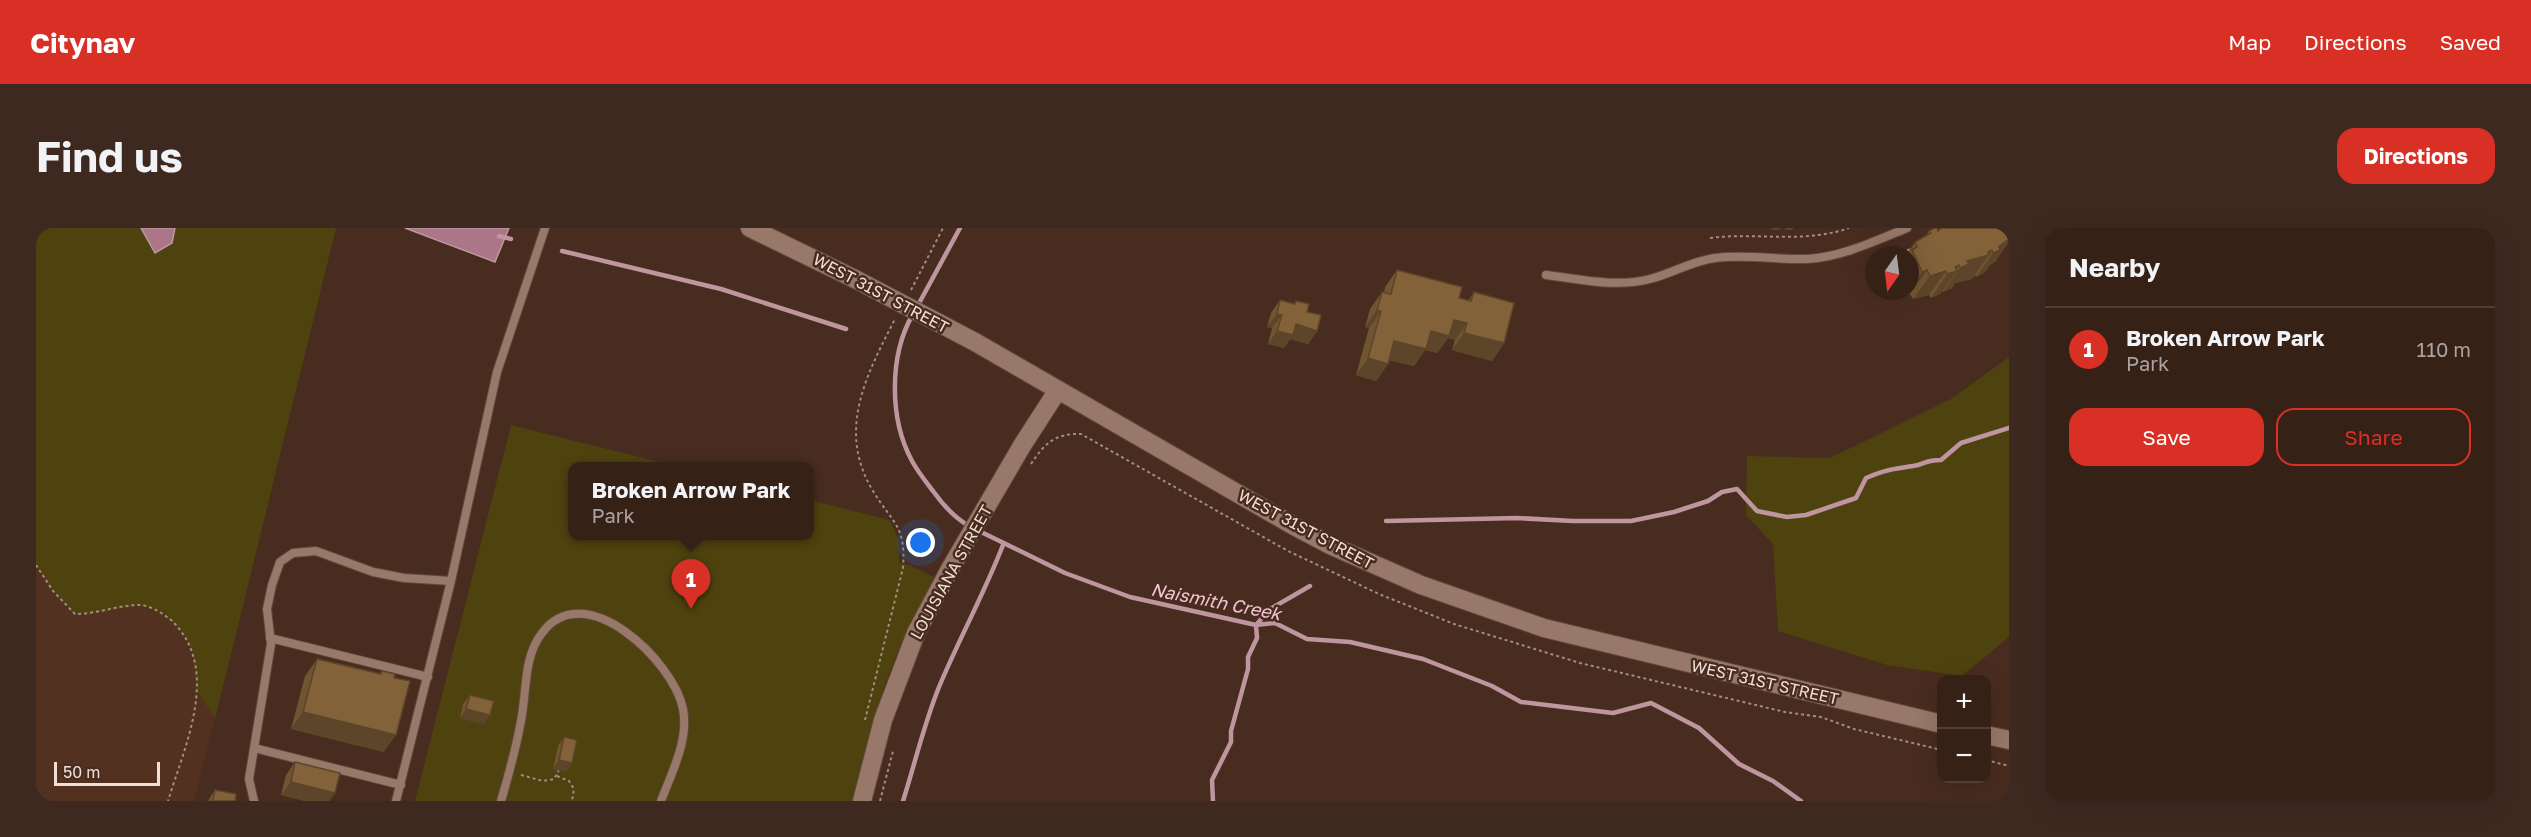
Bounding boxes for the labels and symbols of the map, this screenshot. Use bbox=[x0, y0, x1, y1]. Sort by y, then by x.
north arrow bbox=[1865, 246, 1919, 300]
street label: WEST 31ST STREET bbox=[810, 249, 952, 337]
street label: WEST 31ST STREET bbox=[1235, 485, 1377, 573]
street label: LOUISIANA STREET bbox=[906, 501, 996, 643]
your location bbox=[906, 528, 935, 557]
pin: 1 bbox=[672, 560, 710, 609]
water label: Naismith Creek bbox=[1149, 578, 1285, 625]
street label: WEST 31ST STREET bbox=[1689, 655, 1841, 709]
scale bar bbox=[54, 759, 160, 786]

